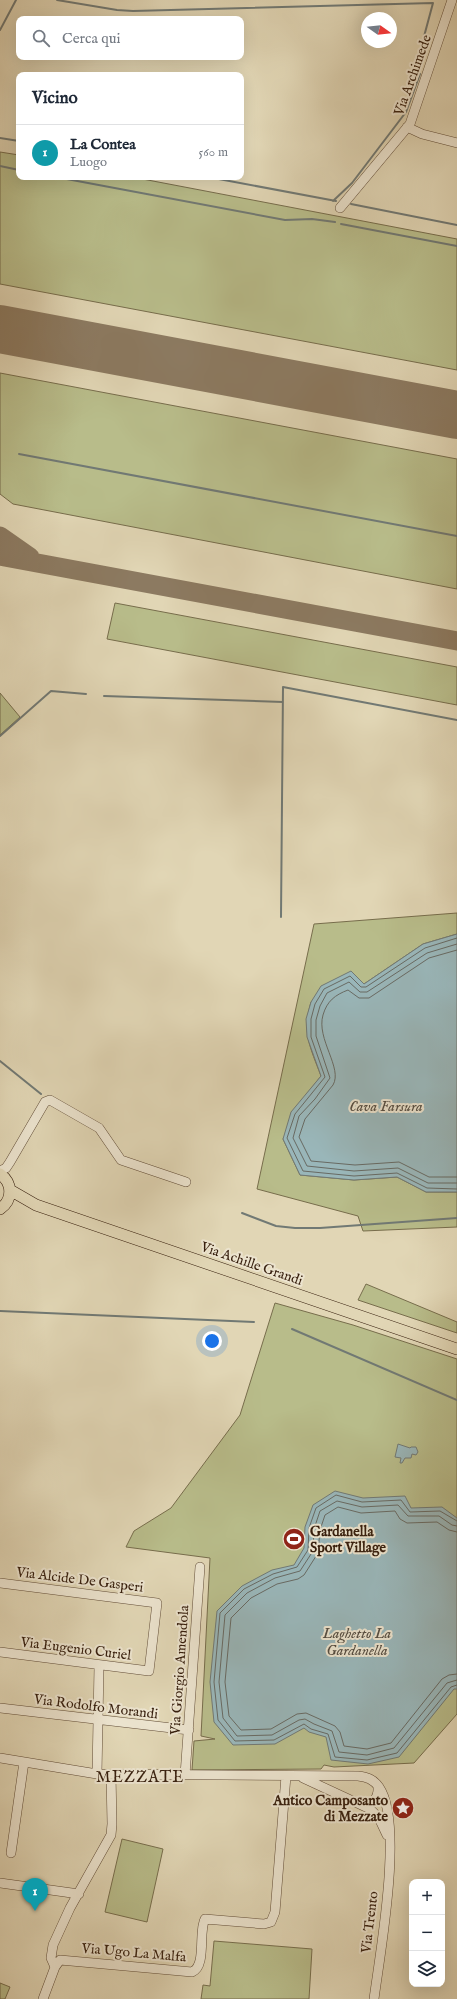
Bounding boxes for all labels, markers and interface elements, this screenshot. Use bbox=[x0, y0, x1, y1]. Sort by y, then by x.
north arrow bbox=[361, 12, 397, 48]
search box bbox=[16, 16, 244, 60]
icon: search bbox=[30, 27, 52, 49]
text: Cerca qui bbox=[62, 29, 121, 48]
street label: Via Archimede bbox=[390, 32, 436, 119]
text: Vicino bbox=[32, 88, 78, 109]
text: La Contea bbox=[70, 135, 136, 154]
text: 1 bbox=[43, 144, 47, 161]
text: 560 m bbox=[199, 144, 228, 161]
text: Luogo bbox=[70, 154, 107, 171]
water label: Cava Farsura bbox=[349, 1097, 423, 1116]
street label: Via Achille Grandi bbox=[197, 1238, 305, 1290]
your location bbox=[202, 1331, 222, 1351]
place label: Gardanella Sport Village bbox=[310, 1523, 386, 1557]
sports icon: Gardanella Sport Village bbox=[281, 1526, 307, 1552]
street label: Via Alcide De Gasperi bbox=[14, 1563, 145, 1597]
street label: Via Giorgio Amendola bbox=[166, 1604, 194, 1737]
water label: Laghetto La Gardanella bbox=[322, 1624, 392, 1660]
street label: Via Eugenio Curiel bbox=[19, 1633, 132, 1665]
street label: Via Rodolfo Morandi bbox=[32, 1690, 159, 1724]
district label: MEZZATE bbox=[96, 1768, 184, 1788]
place label: Antico Camposanto di Mezzate bbox=[272, 1792, 389, 1826]
place icon: Antico Camposanto di Mezzate bbox=[390, 1795, 416, 1821]
pin: 1 bbox=[22, 1878, 48, 1911]
map controls bbox=[409, 1879, 445, 1987]
button: + bbox=[409, 1879, 445, 1915]
street label: Via Trento bbox=[357, 1890, 383, 1955]
button: − bbox=[409, 1915, 445, 1951]
street label: Via Ugo La Malfa bbox=[80, 1939, 188, 1967]
button: layers bbox=[409, 1951, 445, 1987]

